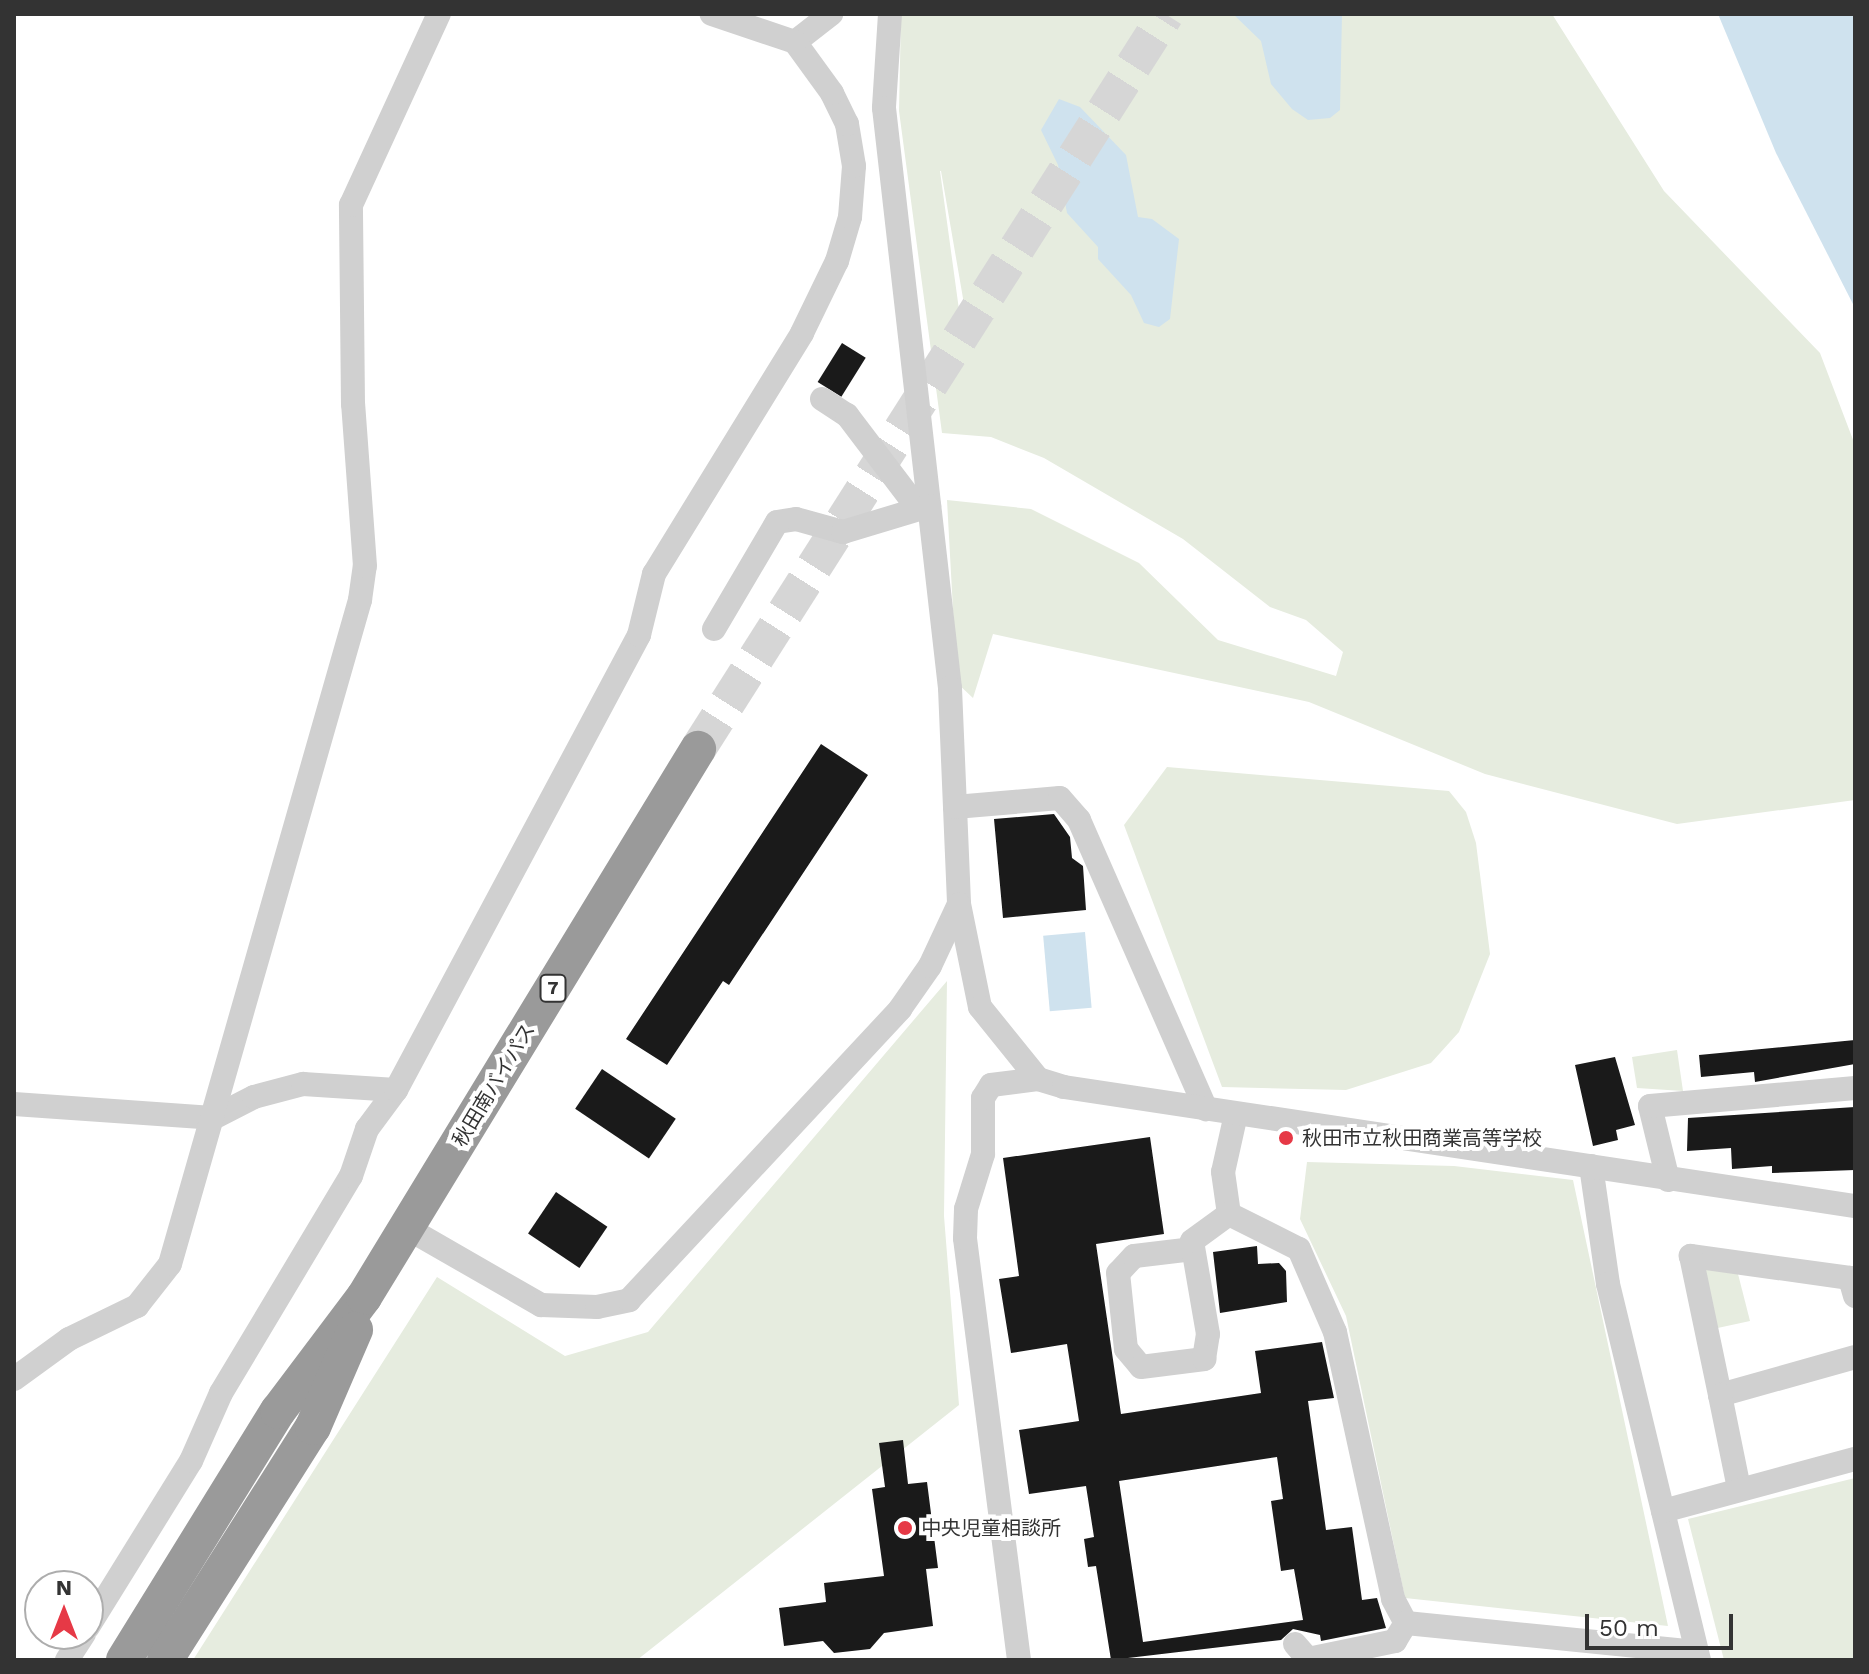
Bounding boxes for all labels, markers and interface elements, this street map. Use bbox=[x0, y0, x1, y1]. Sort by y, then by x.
road number: 7 bbox=[539, 974, 567, 1002]
street label: 秋田南バイパス bbox=[448, 1019, 540, 1151]
place label: 秋田市立秋田商業高等学校 bbox=[1302, 1126, 1542, 1150]
marker: 秋田市立秋田商業高等学校 bbox=[1277, 1129, 1295, 1147]
place label: 中央児童相談所 bbox=[921, 1516, 1061, 1540]
marker: 中央児童相談所 bbox=[896, 1519, 914, 1537]
north arrow bbox=[24, 1570, 104, 1650]
text: N bbox=[56, 1575, 72, 1600]
scale bar bbox=[1589, 1598, 1737, 1648]
text: 50 m bbox=[1599, 1614, 1659, 1642]

